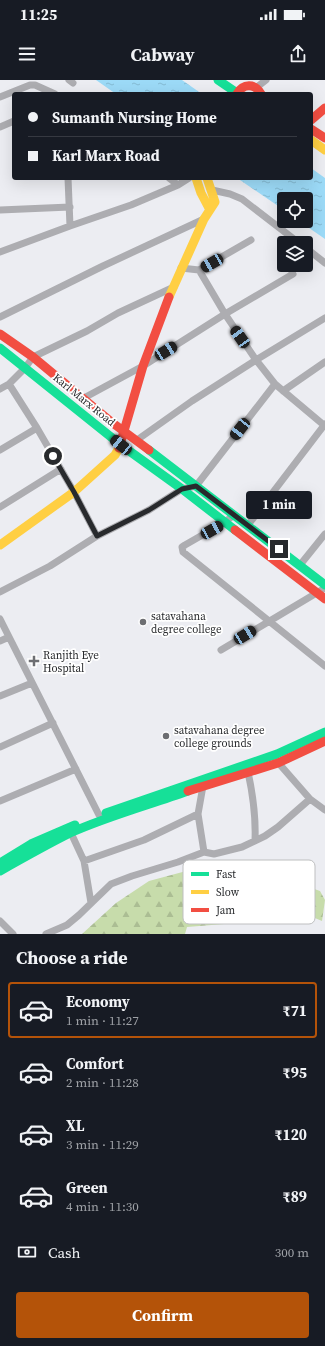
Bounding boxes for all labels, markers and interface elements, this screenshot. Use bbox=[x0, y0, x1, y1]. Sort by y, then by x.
text: 11:25 bbox=[20, 4, 57, 25]
text: Cabway bbox=[130, 42, 195, 67]
icon: menu bbox=[16, 43, 38, 65]
icon: share bbox=[287, 43, 309, 65]
text: Sumanth Nursing Home bbox=[52, 107, 217, 128]
text: Karl Marx Road bbox=[52, 145, 160, 166]
map controls bbox=[277, 192, 313, 272]
button: locate bbox=[277, 192, 313, 228]
button: layers bbox=[277, 236, 313, 272]
car bbox=[199, 252, 225, 274]
car bbox=[228, 324, 252, 350]
car bbox=[153, 340, 179, 362]
street label: Karl Marx Road bbox=[50, 370, 119, 430]
car bbox=[228, 416, 252, 442]
car bbox=[108, 433, 134, 457]
route start bbox=[44, 447, 62, 465]
callout: 1 min bbox=[246, 491, 312, 519]
text: 1 min bbox=[262, 496, 296, 513]
car bbox=[199, 519, 225, 541]
route end bbox=[270, 540, 288, 558]
place label: satavahana degree college bbox=[151, 609, 222, 637]
marker: satavahana degree college bbox=[138, 617, 148, 627]
car bbox=[232, 624, 258, 646]
place label: Ranjith Eye Hospital bbox=[43, 648, 99, 676]
marker: Ranjith Eye Hospital bbox=[28, 655, 40, 667]
place label: satavahana degree college grounds bbox=[174, 723, 265, 751]
marker: satavahana degree college grounds bbox=[161, 731, 171, 741]
legend bbox=[183, 860, 315, 924]
text: Fast bbox=[216, 867, 236, 882]
text: Slow bbox=[216, 885, 240, 900]
text: Jam bbox=[215, 903, 235, 918]
text: Choose a ride bbox=[16, 945, 128, 970]
text: Economy bbox=[66, 991, 130, 1012]
icon: car bbox=[18, 992, 54, 1028]
text: ₹71 bbox=[283, 1000, 307, 1021]
text: 1 min · 11:27 bbox=[66, 1012, 139, 1029]
text: Comfort bbox=[66, 1053, 124, 1074]
icon: car bbox=[18, 1054, 54, 1090]
text: ₹95 bbox=[283, 1062, 307, 1083]
text: 2 min · 11:28 bbox=[66, 1074, 139, 1091]
text: XL bbox=[66, 1115, 85, 1136]
icon: car bbox=[18, 1116, 54, 1152]
text: ₹120 bbox=[274, 1124, 307, 1145]
text: 3 min · 11:29 bbox=[66, 1136, 139, 1153]
text: Green bbox=[66, 1177, 108, 1198]
icon: car bbox=[18, 1178, 54, 1214]
text: ₹89 bbox=[283, 1186, 307, 1207]
text: 4 min · 11:30 bbox=[66, 1198, 139, 1215]
icon: cash bbox=[16, 1241, 38, 1263]
text: Cash bbox=[48, 1242, 80, 1263]
text: 300 m bbox=[275, 1244, 309, 1261]
button: Confirm bbox=[16, 1292, 309, 1338]

